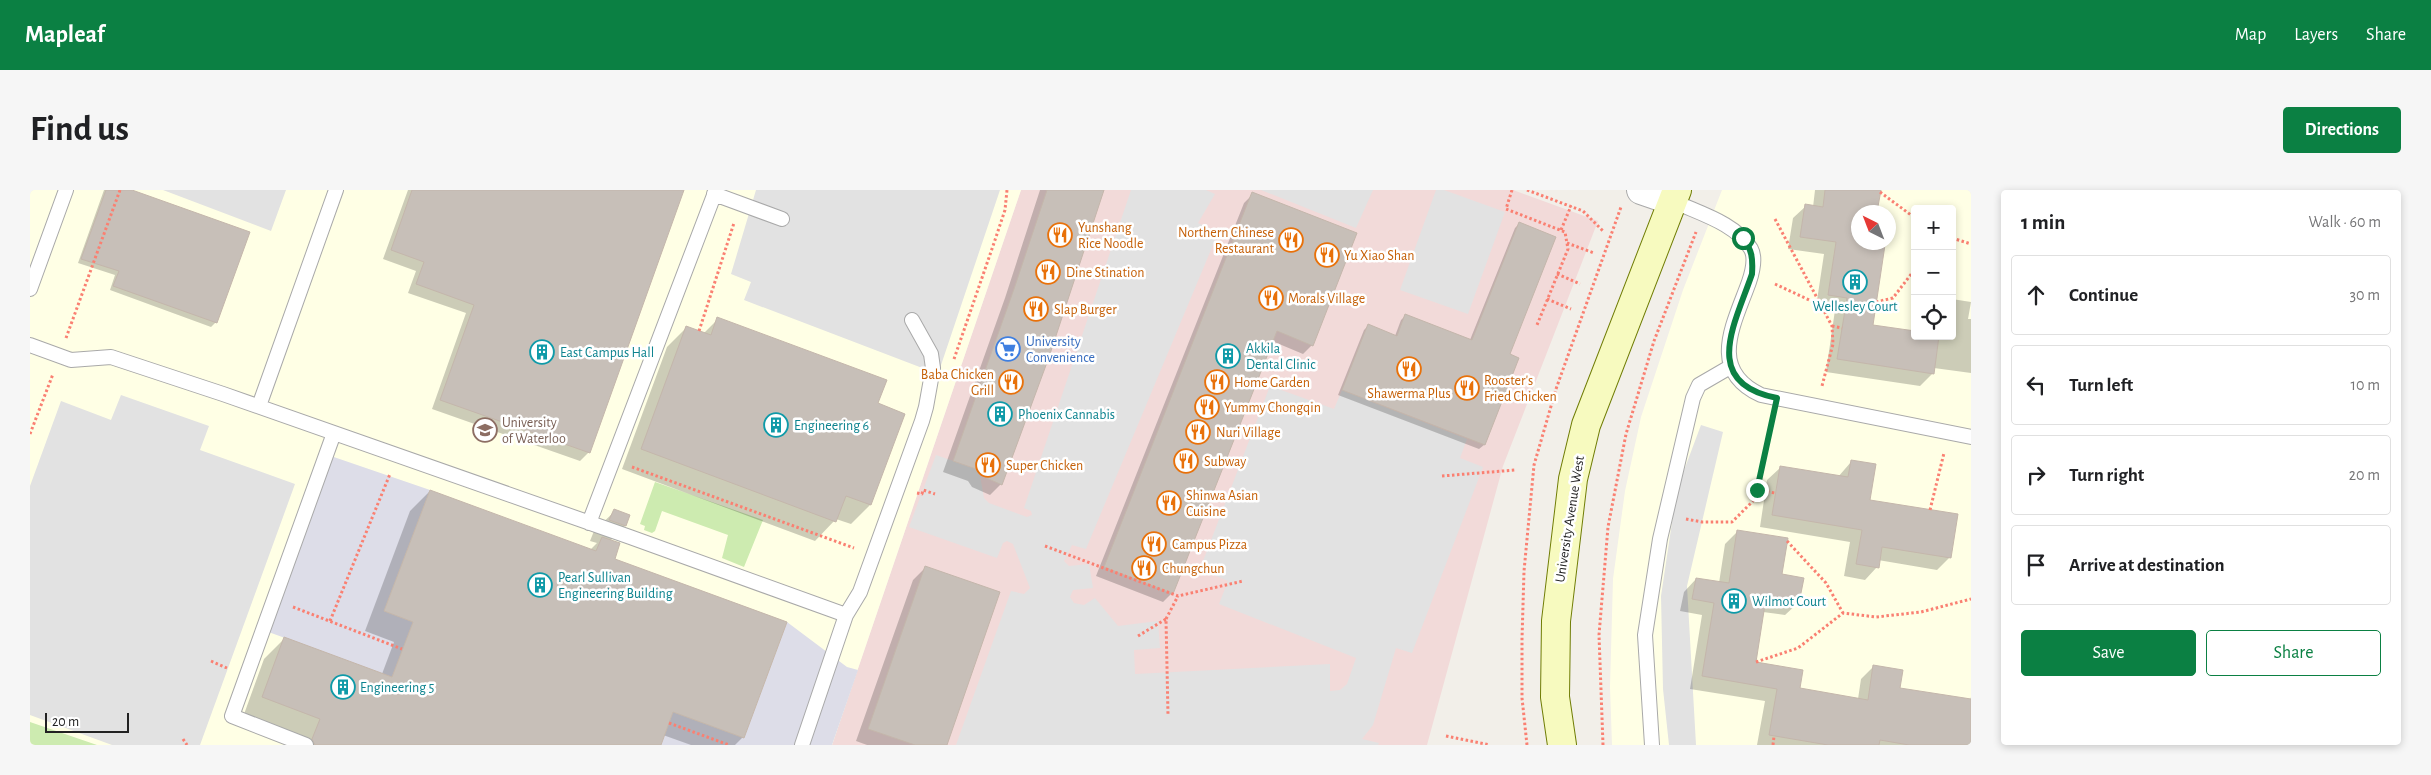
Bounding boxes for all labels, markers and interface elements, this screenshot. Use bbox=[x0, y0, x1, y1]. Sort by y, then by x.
text: Mapleaf bbox=[25, 23, 105, 47]
text: Map bbox=[2235, 26, 2266, 44]
text: Layers bbox=[2294, 26, 2338, 44]
text: Share bbox=[2366, 26, 2406, 44]
button: Directions bbox=[2283, 107, 2401, 153]
text: Find us bbox=[30, 112, 129, 147]
north arrow bbox=[1851, 205, 1896, 250]
map controls bbox=[1911, 205, 1956, 340]
button: + bbox=[1911, 205, 1956, 250]
text: 1 min bbox=[2021, 212, 2065, 233]
text: Walk · 60 m bbox=[2309, 214, 2381, 230]
place label: Yunshang Rice Noodle bbox=[1078, 221, 1144, 251]
restaurant icon: Yunshang Rice Noodle bbox=[1047, 222, 1073, 248]
place label: Northern Chinese Restaurant bbox=[1178, 226, 1275, 256]
restaurant icon: Northern Chinese Restaurant bbox=[1278, 227, 1304, 253]
route start bbox=[1732, 227, 1755, 250]
restaurant icon: Yu Xiao Shan bbox=[1314, 242, 1340, 268]
place label: Yu Xiao Shan bbox=[1344, 249, 1415, 263]
button: − bbox=[1911, 250, 1956, 295]
restaurant icon: Dine Stination bbox=[1035, 259, 1061, 285]
place label: Dine Stination bbox=[1066, 266, 1144, 280]
building icon: Wellesley Court bbox=[1842, 269, 1868, 295]
icon: ahead bbox=[2022, 281, 2050, 309]
restaurant icon: Morals Village bbox=[1258, 285, 1284, 311]
text: Continue bbox=[2069, 286, 2138, 305]
text: 30 m bbox=[2350, 287, 2380, 303]
place label: Morals Village bbox=[1288, 292, 1365, 306]
button: locate bbox=[1911, 295, 1956, 340]
restaurant icon: Slap Burger bbox=[1023, 296, 1049, 322]
place label: Wellesley Court bbox=[1813, 300, 1898, 314]
place label: Slap Burger bbox=[1054, 303, 1117, 317]
place label: University Convenience bbox=[1026, 335, 1095, 365]
supermarket icon: University Convenience bbox=[995, 336, 1021, 362]
building icon: East Campus Hall bbox=[529, 339, 555, 365]
place label: Akkila Dental Clinic bbox=[1246, 342, 1316, 372]
building icon: Akkila Dental Clinic bbox=[1215, 343, 1241, 369]
place label: East Campus Hall bbox=[560, 346, 654, 360]
restaurant icon: Shawerma Plus bbox=[1396, 356, 1422, 382]
place label: Baba Chicken Grill bbox=[921, 368, 994, 398]
restaurant icon: Baba Chicken Grill bbox=[998, 369, 1024, 395]
restaurant icon: Home Garden bbox=[1204, 369, 1230, 395]
icon: left bbox=[2022, 371, 2050, 399]
place label: Rooster's Fried Chicken bbox=[1484, 374, 1557, 404]
restaurant icon: Rooster's Fried Chicken bbox=[1454, 375, 1480, 401]
place label: Home Garden bbox=[1234, 376, 1310, 390]
text: Turn left bbox=[2069, 376, 2133, 395]
text: 10 m bbox=[2351, 377, 2380, 393]
place label: Shawerma Plus bbox=[1367, 387, 1451, 401]
restaurant icon: Yummy Chongqin bbox=[1194, 394, 1220, 420]
building icon: Phoenix Cannabis bbox=[987, 401, 1013, 427]
place label: Yummy Chongqin bbox=[1224, 401, 1321, 415]
place label: Phoenix Cannabis bbox=[1018, 408, 1115, 422]
building icon: Engineering 6 bbox=[763, 412, 789, 438]
place label: University of Waterloo bbox=[502, 416, 566, 446]
school or university icon: University of Waterloo bbox=[472, 417, 498, 443]
place label: Engineering 6 bbox=[794, 419, 869, 433]
restaurant icon: Nuri Village bbox=[1185, 419, 1211, 445]
place label: Nuri Village bbox=[1216, 426, 1281, 440]
restaurant icon: Subway bbox=[1173, 448, 1199, 474]
restaurant icon: Super Chicken bbox=[975, 452, 1001, 478]
street label: University Avenue West bbox=[1553, 454, 1587, 584]
place label: Subway bbox=[1204, 455, 1246, 469]
place label: Super Chicken bbox=[1006, 459, 1083, 473]
icon: right bbox=[2022, 461, 2050, 489]
text: Turn right bbox=[2069, 466, 2144, 485]
text: 20 m bbox=[2349, 467, 2380, 483]
route end bbox=[1746, 479, 1769, 502]
place label: Shinwa Asian Cuisine bbox=[1186, 489, 1258, 519]
restaurant icon: Shinwa Asian Cuisine bbox=[1156, 490, 1182, 516]
restaurant icon: Campus Pizza bbox=[1141, 531, 1167, 557]
place label: Campus Pizza bbox=[1172, 538, 1248, 552]
icon: arrive bbox=[2022, 551, 2050, 579]
restaurant icon: Chungchun bbox=[1131, 555, 1157, 581]
text: Arrive at destination bbox=[2069, 556, 2225, 575]
place label: Chungchun bbox=[1162, 562, 1225, 576]
place label: Pearl Sullivan Engineering Building bbox=[558, 571, 673, 601]
building icon: Pearl Sullivan Engineering Building bbox=[527, 572, 553, 598]
building icon: Wilmot Court bbox=[1721, 588, 1747, 614]
place label: Wilmot Court bbox=[1752, 595, 1827, 609]
button: Save bbox=[2021, 630, 2196, 676]
button: Share bbox=[2206, 630, 2381, 676]
building icon: Engineering 5 bbox=[330, 674, 356, 700]
place label: Engineering 5 bbox=[360, 681, 434, 695]
scale bar bbox=[45, 710, 129, 733]
text: 20 m bbox=[52, 715, 79, 729]

